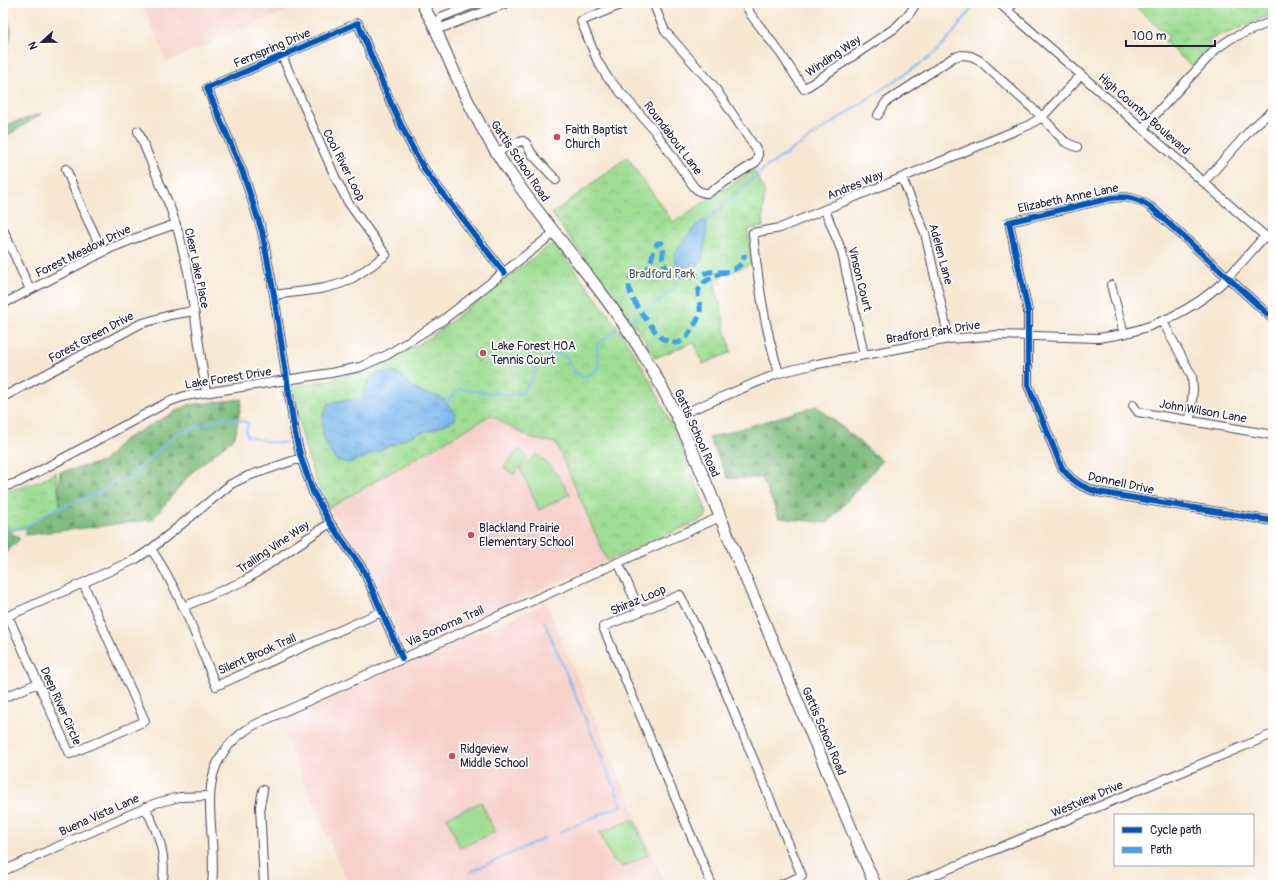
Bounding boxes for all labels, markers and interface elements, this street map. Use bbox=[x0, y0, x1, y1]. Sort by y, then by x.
north arrow bbox=[22, 22, 62, 62]
scale bar bbox=[1126, 22, 1215, 48]
street label: Fernspring Drive bbox=[232, 26, 313, 71]
text: 100 m bbox=[1132, 29, 1167, 44]
street label: Winding Way bbox=[803, 32, 864, 80]
text: N bbox=[26, 39, 41, 51]
street label: High Country Boulevard bbox=[1095, 71, 1193, 158]
street label: Roundabout Lane bbox=[640, 99, 705, 178]
street label: Gattis School Road bbox=[487, 118, 552, 205]
place label: Faith Baptist Church bbox=[565, 123, 628, 152]
street label: Cool River Loop bbox=[319, 127, 368, 204]
marker: Faith Baptist Church bbox=[552, 132, 562, 142]
street label: Andres Way bbox=[825, 167, 886, 204]
street label: Elizabeth Anne Lane bbox=[1016, 180, 1120, 216]
street label: Forest Meadow Drive bbox=[33, 222, 133, 281]
street label: Adelen Lane bbox=[925, 222, 956, 286]
street label: Clear Lake Place bbox=[181, 227, 212, 310]
street label: Vinson Court bbox=[844, 245, 875, 313]
park label: Bradford Park bbox=[629, 267, 695, 282]
street label: Forest Green Drive bbox=[46, 309, 137, 366]
street label: Bradford Park Drive bbox=[885, 318, 981, 347]
place label: Lake Forest HOA Tennis Court bbox=[491, 339, 576, 368]
marker: Lake Forest HOA Tennis Court bbox=[478, 348, 488, 358]
street label: Lake Forest Drive bbox=[184, 364, 272, 393]
street label: Gattis School Road bbox=[670, 387, 723, 480]
street label: John Wilson Lane bbox=[1158, 396, 1248, 427]
street label: Donnell Drive bbox=[1086, 469, 1155, 498]
street label: Trailing Vine Way bbox=[234, 518, 312, 577]
place label: Blackland Prairie Elementary School bbox=[479, 521, 574, 550]
marker: Blackland Prairie Elementary School bbox=[466, 530, 476, 540]
street label: Shiraz Loop bbox=[608, 582, 669, 619]
street label: Via Sonoma Trail bbox=[404, 602, 487, 650]
street label: Silent Brook Trail bbox=[216, 630, 299, 678]
street label: Deep River Circle bbox=[37, 665, 85, 748]
street label: Gattis School Road bbox=[798, 685, 849, 778]
place label: Ridgeview Middle School bbox=[460, 742, 529, 771]
marker: Ridgeview Middle School bbox=[447, 751, 457, 761]
street label: Westview Drive bbox=[1049, 778, 1125, 821]
street label: Buena Vista Lane bbox=[57, 791, 142, 840]
legend bbox=[1114, 814, 1254, 866]
text: Cycle path bbox=[1150, 823, 1202, 838]
text: Path bbox=[1150, 843, 1172, 858]

